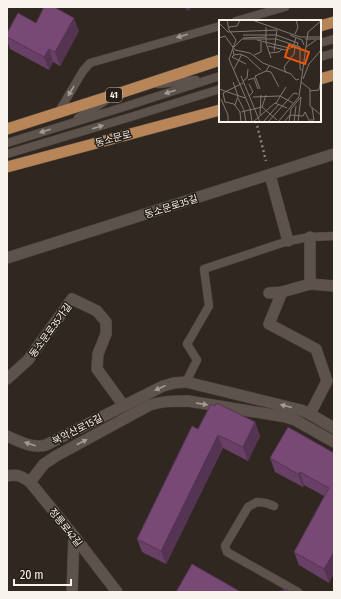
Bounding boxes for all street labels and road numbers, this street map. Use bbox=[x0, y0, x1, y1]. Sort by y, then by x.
road number: 41 bbox=[106, 88, 122, 102]
street label: 동소문로 bbox=[94, 128, 133, 150]
street label: 동소문로35길 bbox=[143, 193, 199, 221]
street label: 동소문로35가길 bbox=[27, 301, 75, 360]
street label: 북악산로15길 bbox=[50, 412, 104, 448]
street label: 정릉로42길 bbox=[46, 506, 84, 549]

